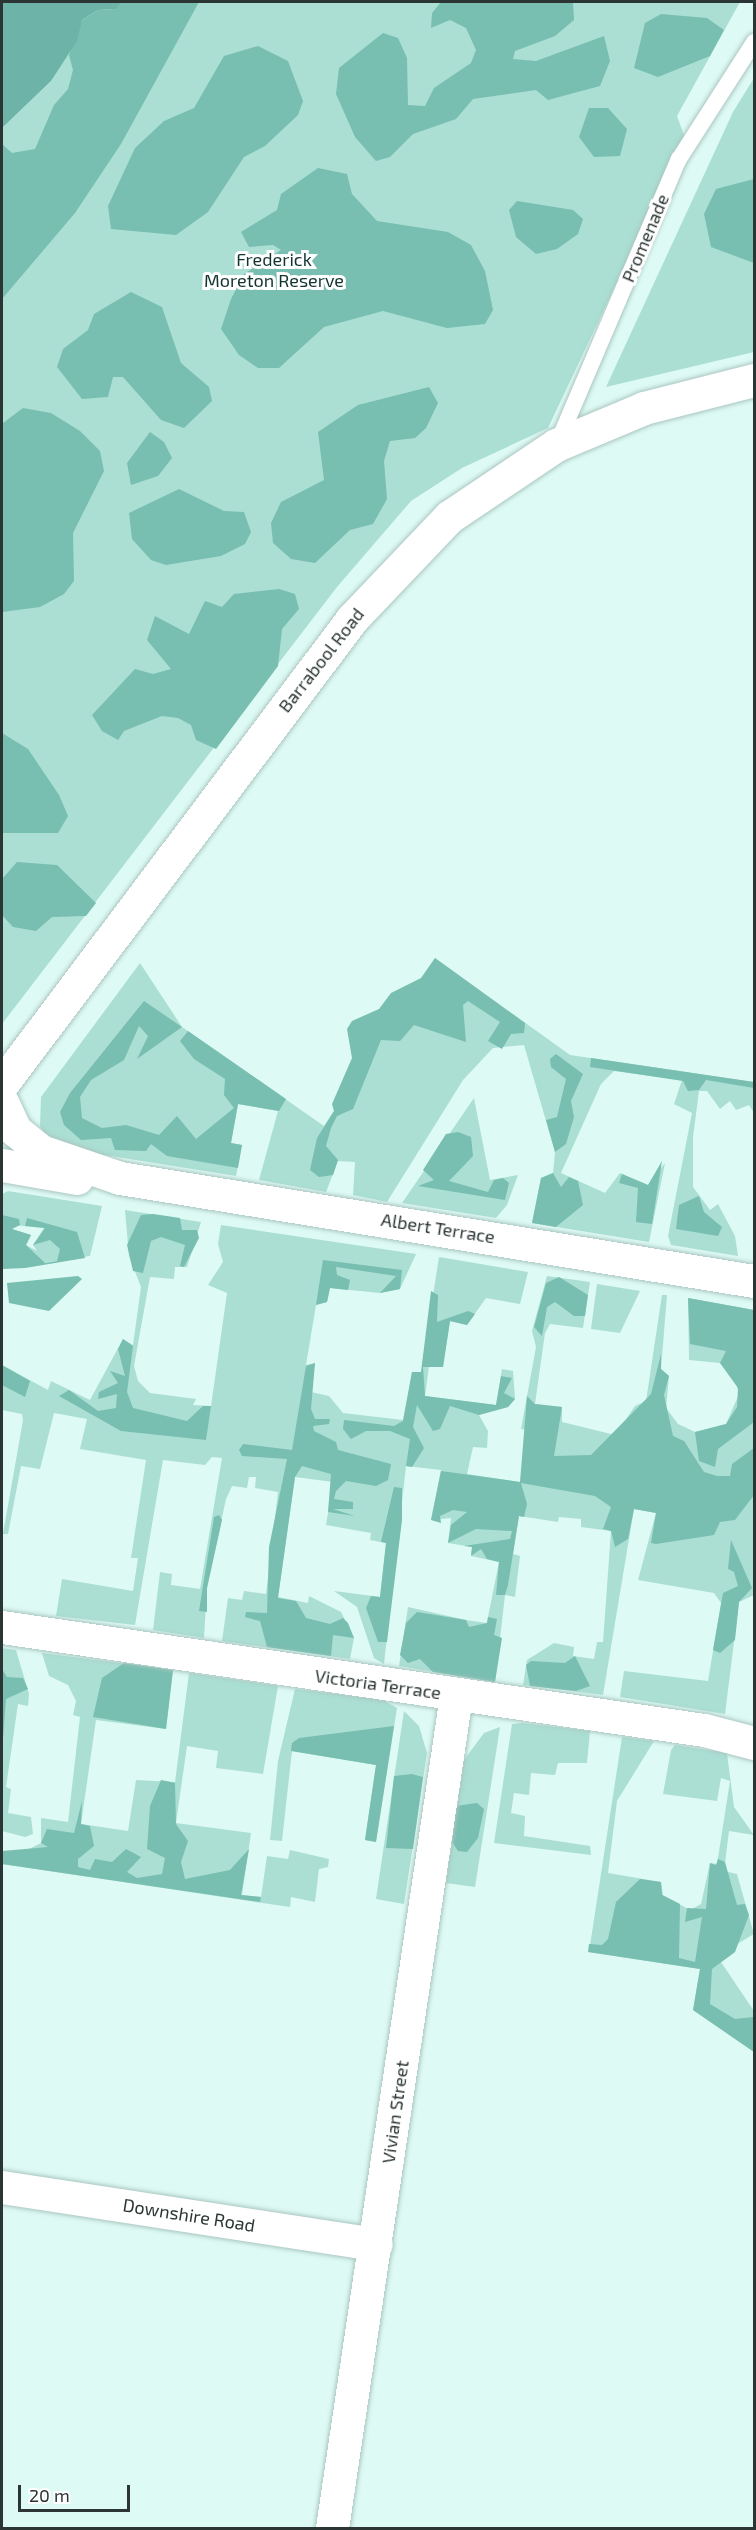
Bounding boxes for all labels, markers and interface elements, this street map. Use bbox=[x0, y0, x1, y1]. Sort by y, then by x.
street label: Promenade bbox=[617, 191, 673, 285]
park label: Frederick Moreton Reserve bbox=[204, 249, 344, 292]
street label: Barrabool Road bbox=[273, 603, 369, 717]
street label: Albert Terrace bbox=[379, 1208, 497, 1248]
street label: Victoria Terrace bbox=[313, 1664, 443, 1704]
street label: Vivian Street bbox=[377, 2059, 413, 2165]
street label: Downshire Road bbox=[121, 2194, 257, 2236]
scale bar bbox=[21, 2473, 134, 2511]
text: 20 m bbox=[29, 2484, 70, 2506]

